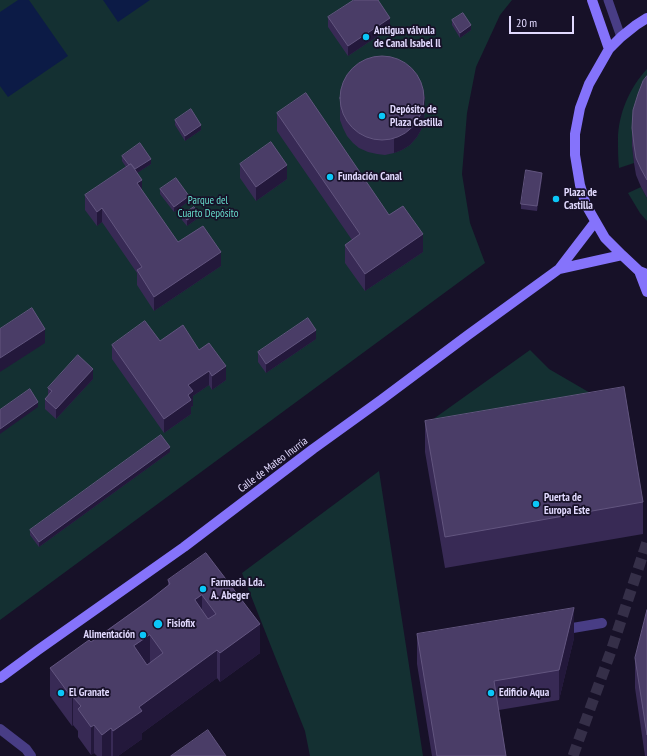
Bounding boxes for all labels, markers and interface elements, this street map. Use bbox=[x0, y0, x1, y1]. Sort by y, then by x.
scale bar bbox=[511, 8, 576, 34]
text: 20 m bbox=[516, 15, 537, 30]
place label: Antigua válvula de Canal Isabel Il bbox=[374, 24, 441, 50]
marker: Antigua válvula de Canal Isabel Il bbox=[361, 32, 371, 42]
place label: Depósito de Plaza Castilla bbox=[390, 103, 442, 129]
marker: Depósito de Plaza Castilla bbox=[377, 111, 387, 121]
place label: Fundación Canal bbox=[338, 170, 402, 184]
marker: Fundación Canal bbox=[325, 172, 335, 182]
place label: Plaza de Castilla bbox=[564, 186, 597, 212]
park label: Parque del Cuarto Depósito bbox=[177, 194, 239, 220]
marker: Plaza de Castilla bbox=[551, 194, 561, 204]
street label: Calle de Mateo Inurria bbox=[236, 435, 310, 495]
place label: Puerta de Europa Este bbox=[544, 491, 590, 517]
marker: Puerta de Europa Este bbox=[531, 499, 541, 509]
place label: Farmacia Lda. A. Abeger bbox=[211, 576, 265, 602]
marker: Farmacia Lda. A. Abeger bbox=[198, 584, 208, 594]
place label: Fisiofix bbox=[167, 617, 195, 631]
marker: Fisiofix bbox=[152, 618, 164, 630]
place label: Alimentación bbox=[83, 628, 135, 642]
marker: Alimentación bbox=[138, 630, 148, 640]
place label: El Granate bbox=[69, 686, 109, 700]
place label: Edificio Aqua bbox=[499, 686, 549, 700]
marker: El Granate bbox=[56, 688, 66, 698]
marker: Edificio Aqua bbox=[486, 688, 496, 698]

